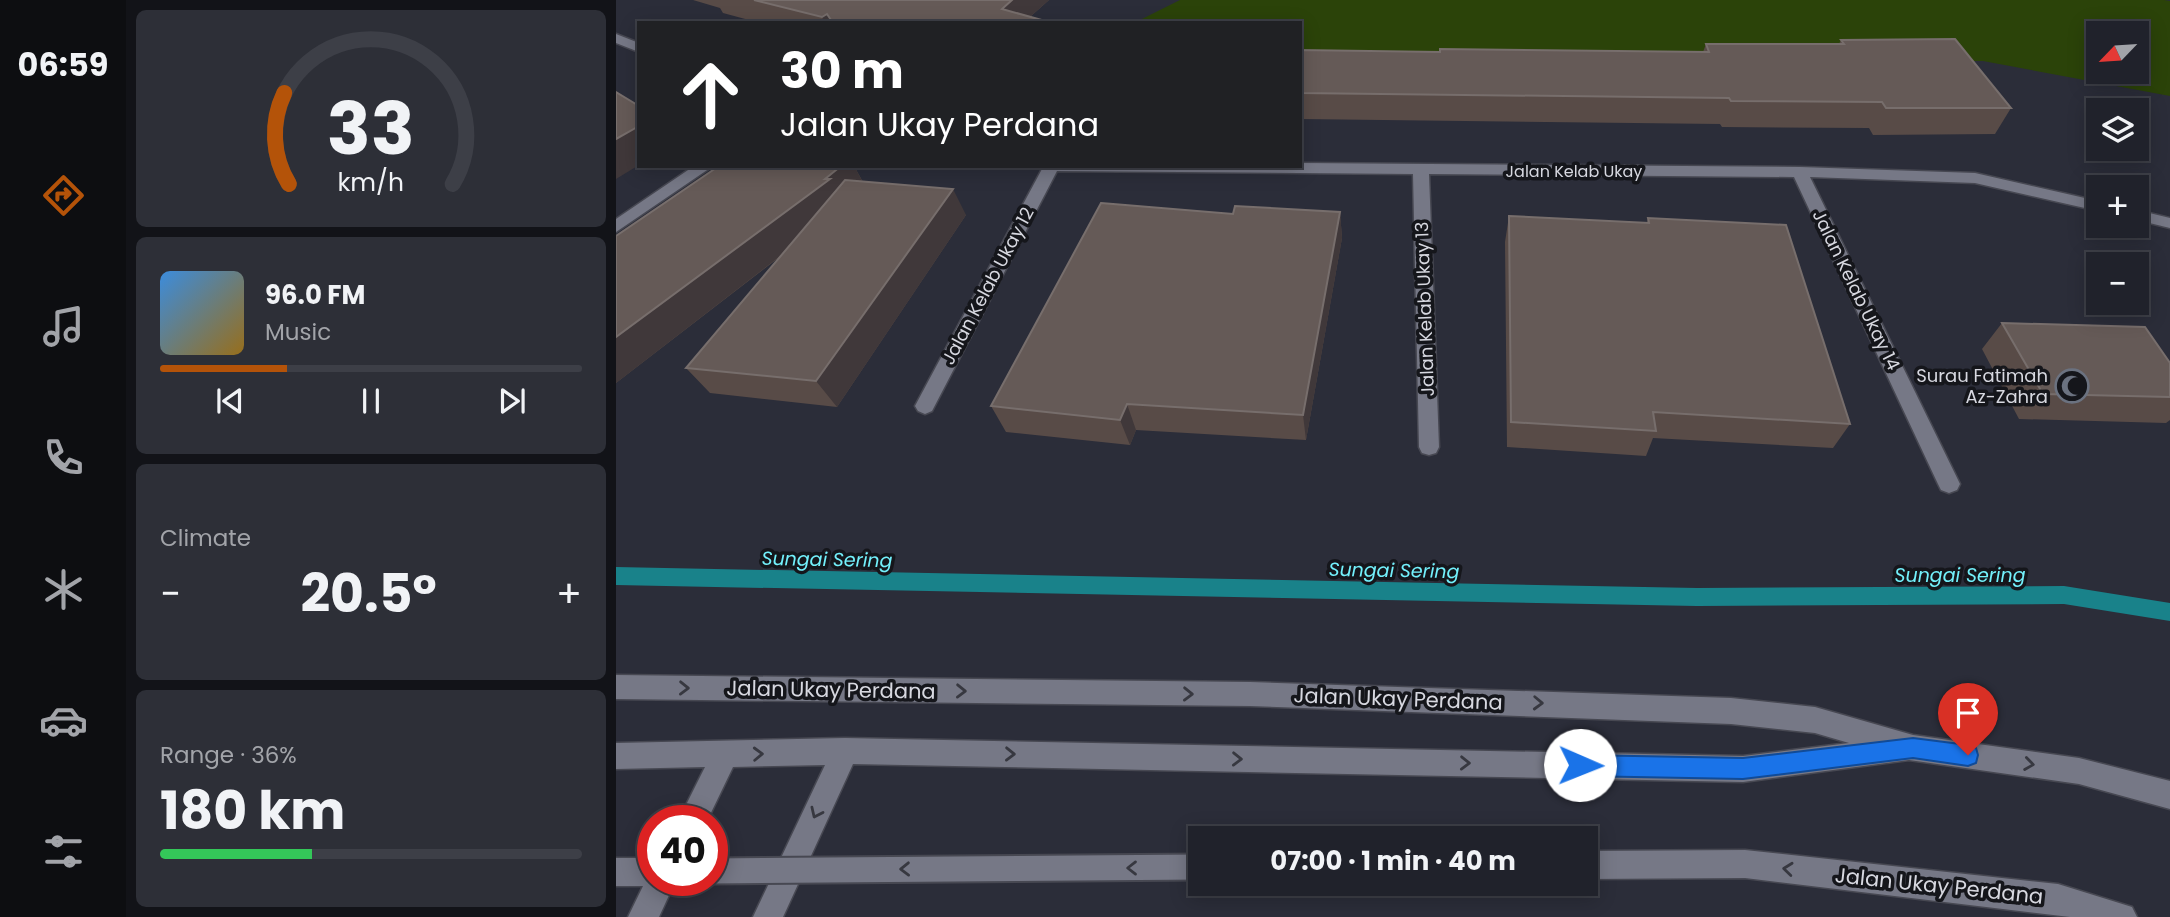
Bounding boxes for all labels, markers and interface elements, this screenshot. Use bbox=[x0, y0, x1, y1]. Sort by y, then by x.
north arrow bbox=[2086, 21, 2149, 84]
map controls bbox=[2086, 21, 2149, 315]
text: 30 m bbox=[780, 37, 904, 105]
text: 06:59 bbox=[18, 42, 108, 87]
icon: ahead bbox=[665, 49, 756, 140]
text: 33 bbox=[327, 79, 415, 180]
button: layers bbox=[2086, 98, 2149, 161]
text: Jalan Ukay Perdana bbox=[780, 102, 1099, 147]
street label: Jalan Kelab Ukay bbox=[1506, 160, 1642, 183]
text: km/h bbox=[338, 165, 404, 200]
icon: directions bbox=[39, 171, 88, 220]
button: + bbox=[2086, 175, 2149, 238]
street label: Jalan Kelab Ukay 12 bbox=[935, 203, 1040, 369]
street label: Jalan Kelab Ukay 14 bbox=[1807, 205, 1906, 374]
street label: Jalan Kelab Ukay 13 bbox=[1409, 221, 1440, 397]
button: − bbox=[2086, 252, 2149, 315]
text: 96.0 FM bbox=[265, 277, 365, 313]
icon: music bbox=[39, 302, 88, 351]
text: Music bbox=[265, 316, 331, 348]
place label: Surau Fatimah Az-Zahra bbox=[1916, 363, 2048, 409]
mosque icon: Surau Fatimah Az-Zahra bbox=[2053, 367, 2091, 405]
icon: previous bbox=[211, 382, 249, 420]
icon: pause bbox=[352, 382, 390, 420]
icon: next bbox=[493, 382, 531, 420]
icon: phone bbox=[39, 433, 88, 482]
text: Climate bbox=[160, 522, 251, 554]
water label: Sungai Sering bbox=[761, 545, 893, 574]
water label: Sungai Sering bbox=[1328, 556, 1460, 585]
text: 20.5° bbox=[300, 557, 437, 630]
water label: Sungai Sering bbox=[1894, 562, 2026, 589]
icon: climate bbox=[39, 565, 88, 614]
text: − bbox=[160, 567, 181, 620]
text: + bbox=[556, 567, 582, 620]
street label: Jalan Ukay Perdana bbox=[726, 673, 936, 706]
one-way arrow bbox=[679, 680, 690, 696]
street label: Jalan Ukay Perdana bbox=[1293, 680, 1503, 717]
one-way arrow bbox=[956, 683, 966, 699]
pin bbox=[1938, 683, 1998, 755]
one-way arrow bbox=[1183, 686, 1194, 702]
icon: arrive bbox=[1949, 694, 1987, 732]
one-way arrow bbox=[1533, 695, 1544, 711]
icon: car bbox=[39, 696, 88, 745]
position arrow bbox=[1543, 728, 1617, 802]
text: Range · 36% bbox=[160, 739, 297, 771]
one-way arrow bbox=[753, 746, 763, 762]
one-way arrow bbox=[1004, 747, 1015, 762]
one-way arrow bbox=[1232, 751, 1243, 767]
one-way arrow bbox=[1460, 755, 1470, 771]
one-way arrow bbox=[2023, 756, 2035, 771]
text: 180 km bbox=[160, 774, 345, 847]
speed limit sign: 40 bbox=[637, 805, 728, 896]
one-way arrow bbox=[810, 806, 824, 818]
icon: filters bbox=[39, 827, 88, 876]
text: 07:00 · 1 min · 40 m bbox=[1270, 843, 1516, 879]
one-way arrow bbox=[1127, 860, 1137, 876]
street label: Jalan Ukay Perdana bbox=[1833, 860, 2045, 911]
one-way arrow bbox=[899, 861, 910, 877]
one-way arrow bbox=[1783, 862, 1794, 877]

